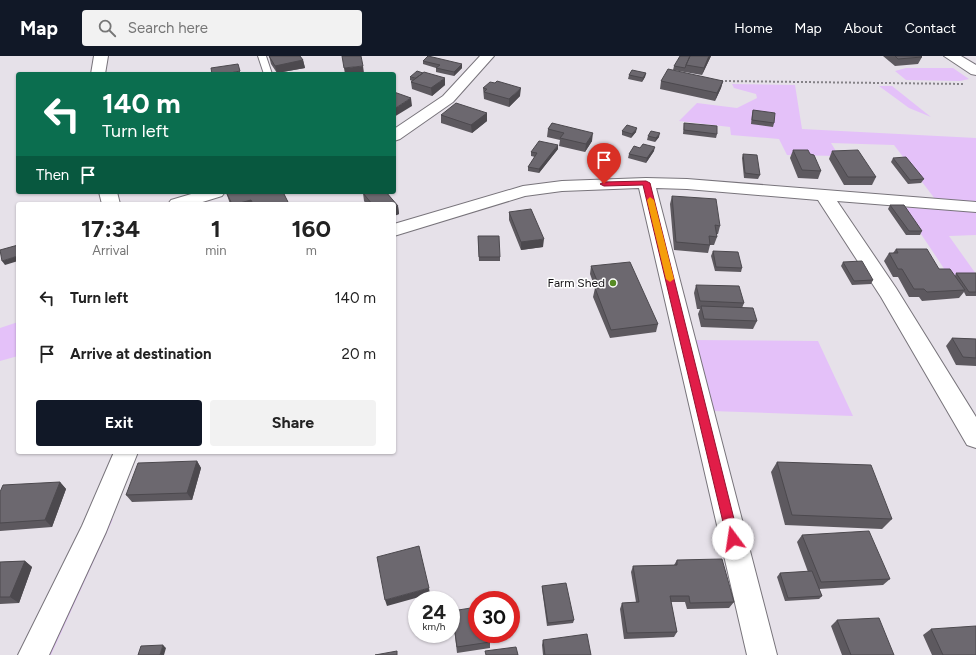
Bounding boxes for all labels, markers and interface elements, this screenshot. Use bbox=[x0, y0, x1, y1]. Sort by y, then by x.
search box bbox=[82, 10, 362, 46]
text: Map bbox=[20, 17, 58, 40]
icon: search bbox=[96, 17, 118, 39]
text: Search here bbox=[128, 19, 208, 37]
text: Home bbox=[734, 20, 773, 37]
text: Map bbox=[795, 20, 822, 37]
text: About bbox=[844, 20, 883, 37]
text: Contact bbox=[905, 20, 956, 37]
text: 140 m bbox=[102, 86, 181, 120]
icon: left bbox=[36, 88, 88, 140]
text: Turn left bbox=[102, 120, 169, 142]
pin bbox=[587, 143, 621, 184]
icon: arrive bbox=[593, 149, 615, 171]
icon: arrive bbox=[77, 164, 99, 186]
text: Then bbox=[36, 166, 69, 184]
text: 17:34 bbox=[81, 214, 140, 243]
text: 1 bbox=[211, 214, 221, 243]
text: 160 bbox=[291, 214, 331, 243]
text: Arrival bbox=[92, 243, 129, 258]
text: min bbox=[205, 243, 226, 258]
text: m bbox=[306, 243, 317, 258]
place label: Farm Shed bbox=[548, 276, 605, 290]
marker: Farm Shed bbox=[608, 278, 618, 288]
icon: left bbox=[36, 287, 58, 309]
text: Turn left bbox=[70, 289, 128, 307]
text: 140 m bbox=[334, 289, 376, 307]
icon: arrive bbox=[36, 343, 58, 365]
text: Arrive at destination bbox=[70, 345, 211, 363]
text: 20 m bbox=[342, 345, 376, 363]
button: Exit bbox=[36, 400, 202, 446]
button: Share bbox=[210, 400, 376, 446]
position arrow bbox=[712, 518, 754, 560]
speed limit sign: 30 bbox=[468, 591, 520, 643]
text: 24 bbox=[422, 600, 446, 624]
text: km/h bbox=[423, 620, 445, 633]

